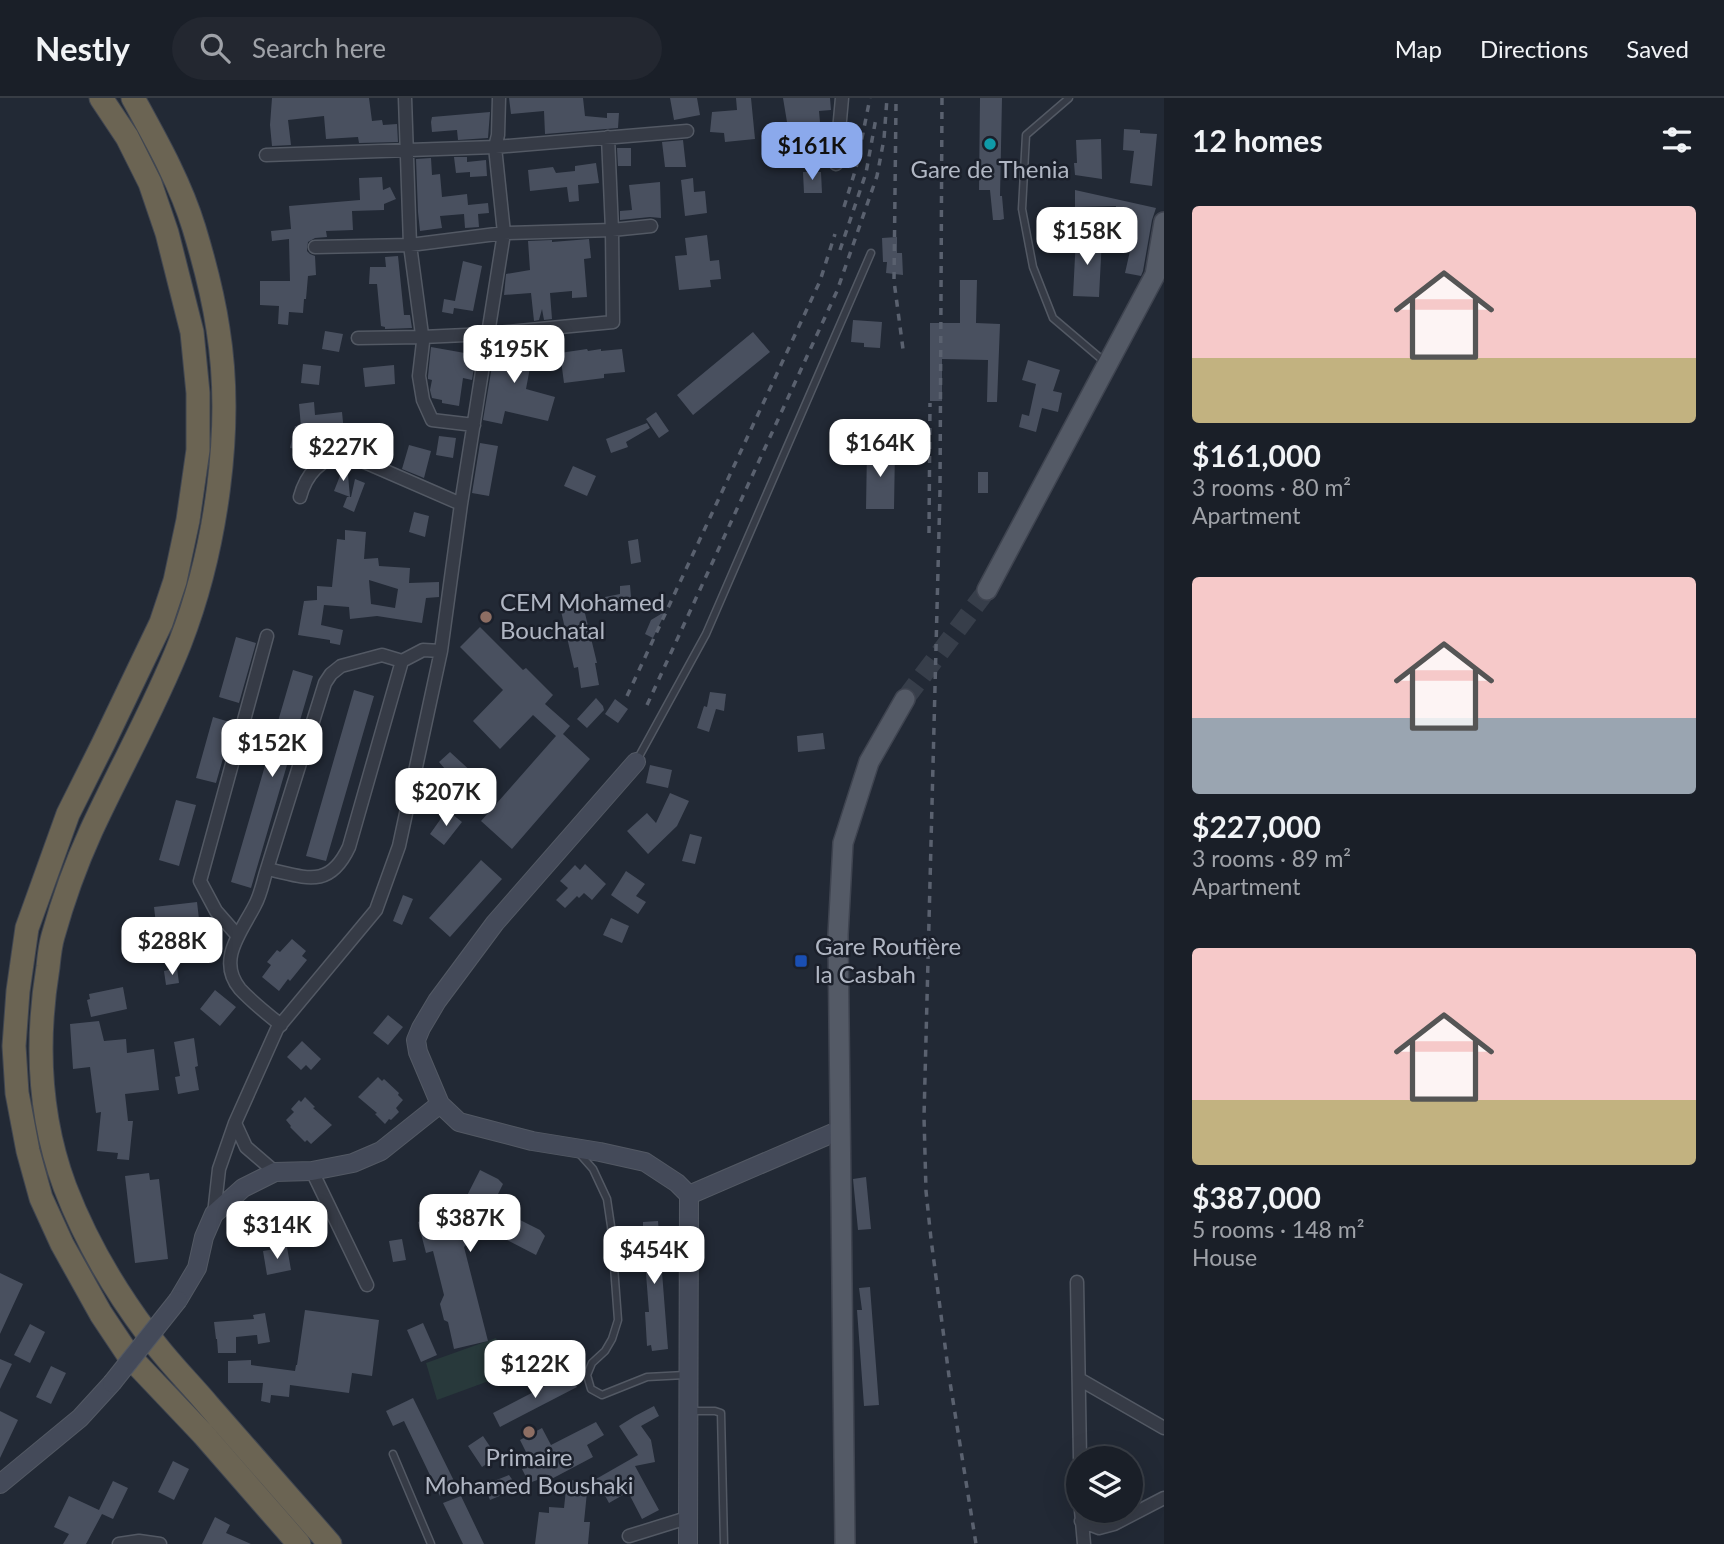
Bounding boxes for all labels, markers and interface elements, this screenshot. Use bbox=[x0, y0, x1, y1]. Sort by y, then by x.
search box bbox=[172, 17, 662, 80]
text: Nestly bbox=[35, 28, 130, 68]
icon: search bbox=[196, 29, 234, 67]
text: Search here bbox=[252, 32, 386, 64]
text: Map bbox=[1395, 34, 1442, 63]
text: Directions bbox=[1480, 34, 1588, 63]
text: Saved bbox=[1626, 34, 1689, 63]
icon: filters bbox=[1658, 121, 1696, 159]
pin: $161K bbox=[763, 122, 861, 182]
text: 12 homes bbox=[1192, 122, 1323, 158]
text: $161K bbox=[777, 131, 847, 159]
marker: Gare de Thenia bbox=[982, 136, 998, 152]
place label: Gare de Thenia bbox=[910, 154, 1070, 183]
pin: $158K bbox=[1038, 208, 1136, 267]
text: $158K bbox=[1052, 216, 1122, 244]
icon: home bbox=[1381, 252, 1507, 378]
pin: $195K bbox=[465, 326, 563, 385]
text: $195K bbox=[479, 334, 549, 362]
pin: $164K bbox=[831, 420, 929, 479]
pin: $227K bbox=[294, 424, 392, 483]
text: $164K bbox=[845, 428, 915, 456]
text: $227K bbox=[308, 432, 378, 460]
text: $161,000 bbox=[1192, 437, 1321, 473]
text: 3 rooms · 80 m² bbox=[1192, 473, 1351, 501]
text: Apartment bbox=[1192, 501, 1300, 529]
place label: CEM Mohamed Bouchatal bbox=[500, 587, 665, 644]
marker: CEM Mohamed Bouchatal bbox=[478, 609, 494, 625]
icon: home bbox=[1381, 623, 1507, 749]
pin: $152K bbox=[223, 720, 321, 779]
text: $152K bbox=[237, 728, 307, 756]
pin: $207K bbox=[397, 768, 495, 828]
text: $207K bbox=[411, 777, 481, 805]
text: $227,000 bbox=[1192, 808, 1321, 844]
text: 3 rooms · 89 m² bbox=[1192, 844, 1351, 872]
text: Apartment bbox=[1192, 872, 1300, 900]
pin: $288K bbox=[123, 918, 221, 977]
text: $288K bbox=[137, 926, 207, 954]
place label: Gare Routière la Casbah bbox=[815, 931, 961, 988]
marker: Gare Routière la Casbah bbox=[793, 953, 809, 969]
icon: home bbox=[1381, 994, 1507, 1120]
text: $387,000 bbox=[1192, 1179, 1321, 1215]
pin: $387K bbox=[421, 1194, 519, 1254]
pin: $314K bbox=[228, 1202, 326, 1261]
text: $387K bbox=[435, 1203, 505, 1231]
text: $314K bbox=[242, 1210, 312, 1238]
text: 5 rooms · 148 m² bbox=[1192, 1215, 1364, 1243]
pin: $454K bbox=[605, 1226, 703, 1286]
text: $454K bbox=[619, 1235, 689, 1263]
text: House bbox=[1192, 1243, 1257, 1271]
pin: $122K bbox=[486, 1340, 584, 1400]
text: $122K bbox=[500, 1349, 570, 1377]
marker: Primaire Mohamed Boushaki bbox=[521, 1424, 537, 1440]
place label: Primaire Mohamed Boushaki bbox=[425, 1442, 633, 1499]
map controls bbox=[1066, 1446, 1143, 1523]
button: layers bbox=[1066, 1446, 1143, 1523]

